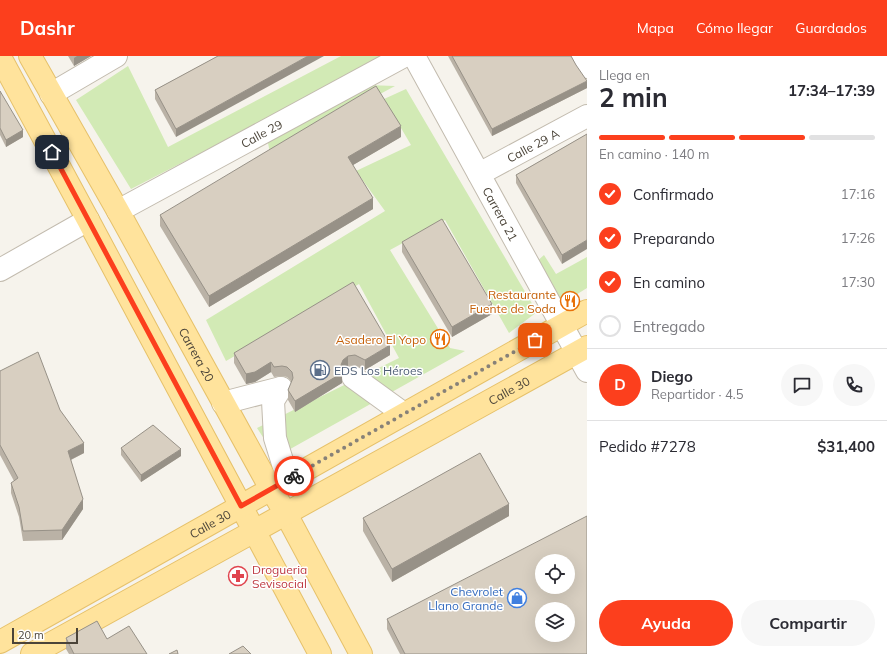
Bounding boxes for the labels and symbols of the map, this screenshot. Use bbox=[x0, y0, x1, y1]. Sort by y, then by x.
street label: Calle 29 bbox=[238, 116, 285, 151]
street label: Calle 29 A bbox=[504, 125, 562, 165]
pin bbox=[35, 135, 69, 169]
street label: Carrera 21 bbox=[480, 184, 522, 243]
place label: Restaurante Fuente de Soda bbox=[470, 287, 556, 316]
restaurant icon: Restaurante Fuente de Soda bbox=[559, 290, 581, 312]
pin bbox=[518, 323, 552, 357]
street label: Carrera 20 bbox=[176, 325, 218, 384]
restaurant icon: Asadero El Yopo bbox=[429, 328, 451, 350]
place label: Asadero El Yopo bbox=[336, 332, 426, 347]
fuel station icon: EDS Los Héroes bbox=[309, 359, 331, 381]
place label: EDS Los Héroes bbox=[334, 363, 422, 378]
street label: Calle 30 bbox=[486, 373, 532, 408]
courier bbox=[274, 456, 314, 496]
street label: Calle 30 bbox=[187, 506, 233, 541]
place label: Drogueria Sevisocial bbox=[252, 562, 307, 591]
pharmacy icon: Drogueria Sevisocial bbox=[227, 565, 249, 587]
place label: Chevrolet Llano Grande bbox=[428, 584, 503, 613]
shop icon: Chevrolet Llano Grande bbox=[506, 587, 528, 609]
scale bar bbox=[12, 626, 78, 645]

